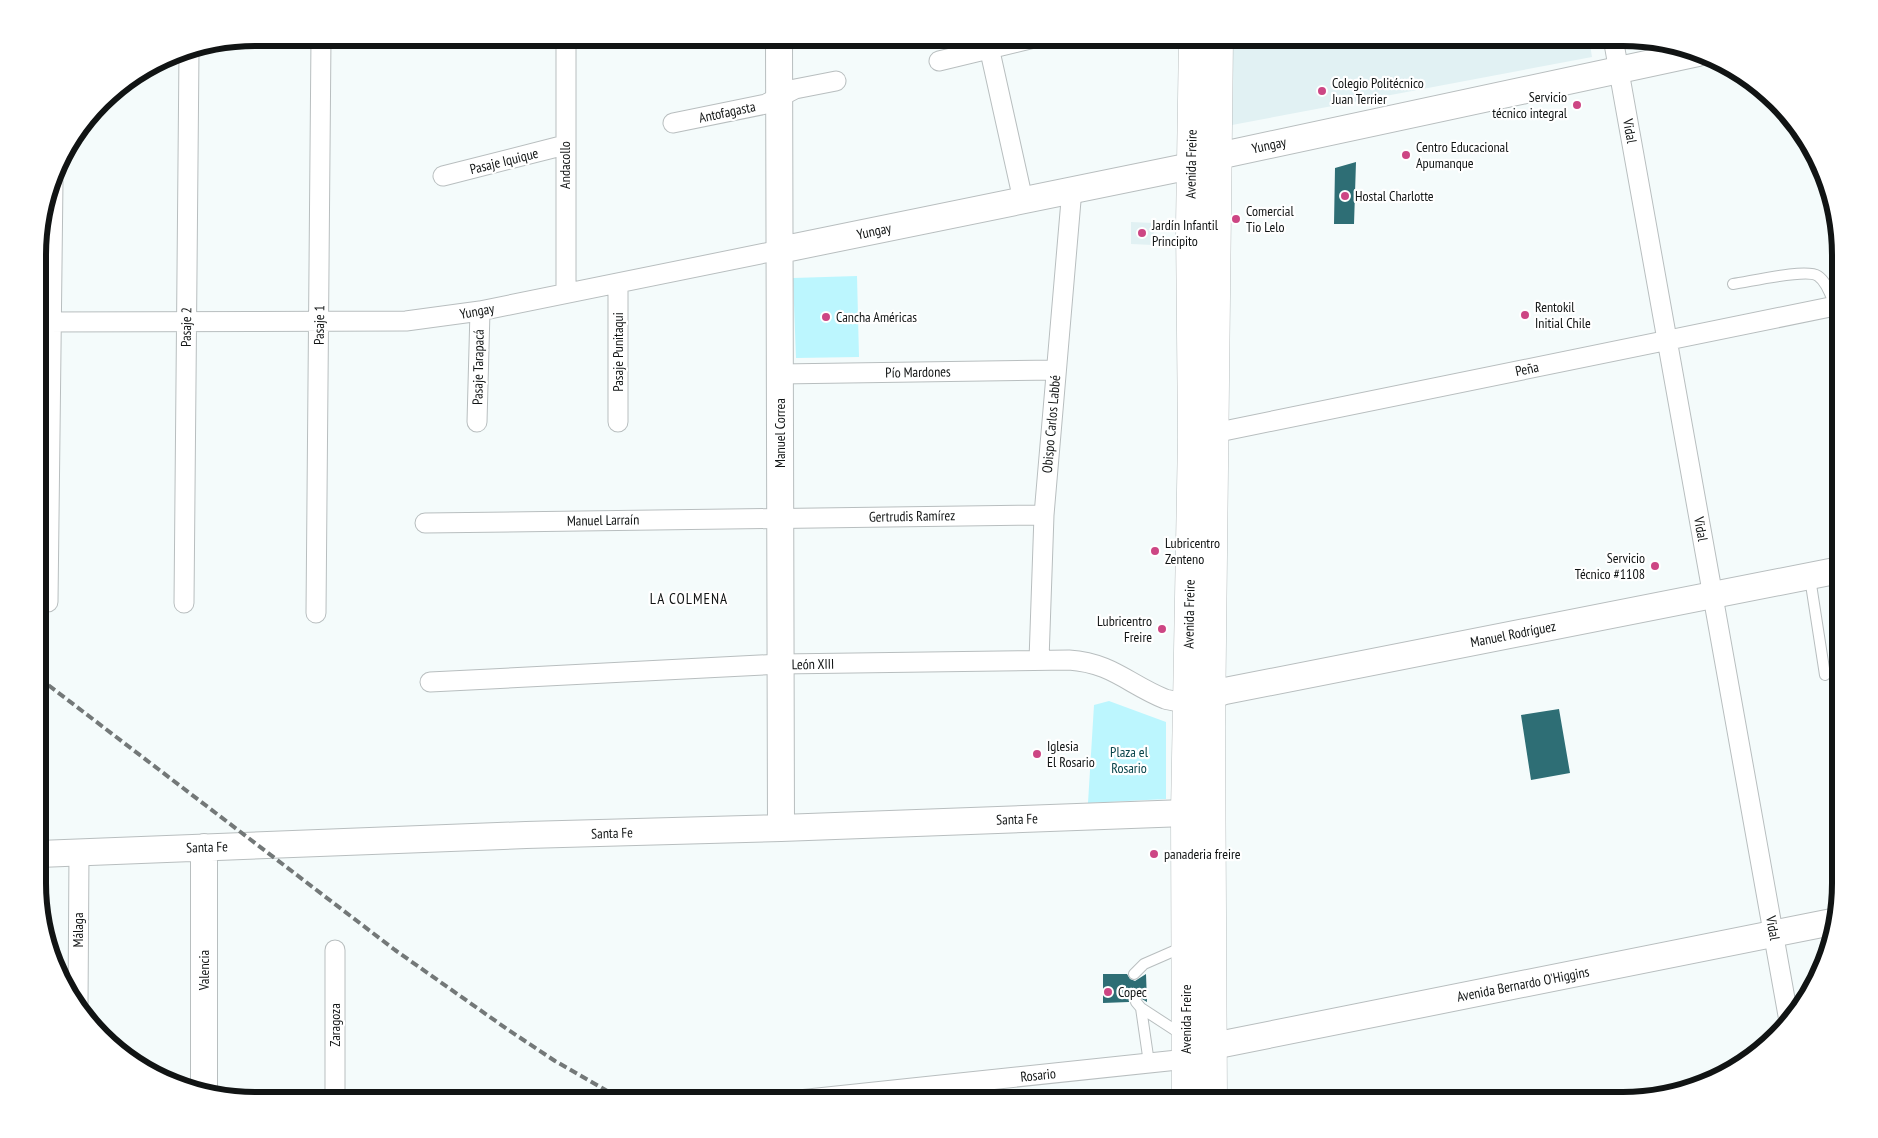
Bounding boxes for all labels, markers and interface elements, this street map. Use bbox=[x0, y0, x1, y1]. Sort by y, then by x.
place label: Colegio Politécnico Juan Terrier bbox=[1331, 74, 1424, 108]
marker: Colegio Politécnico Juan Terrier bbox=[1316, 85, 1328, 97]
place label: Servicio técnico integral bbox=[1492, 88, 1568, 122]
street label: Antofagasta bbox=[697, 97, 757, 127]
marker: Servicio técnico integral bbox=[1571, 99, 1583, 111]
street label: Vidal bbox=[1619, 116, 1641, 145]
street label: Avenida Freire bbox=[1181, 129, 1201, 199]
street label: Yungay bbox=[1250, 132, 1289, 157]
place label: Centro Educacional Apumanque bbox=[1416, 138, 1509, 172]
street label: Andacollo bbox=[556, 141, 574, 189]
street label: Pasaje Iquique bbox=[468, 144, 540, 178]
marker: Centro Educacional Apumanque bbox=[1400, 149, 1412, 161]
place label: Hostal Charlotte bbox=[1355, 187, 1434, 205]
marker: Hostal Charlotte bbox=[1339, 190, 1351, 202]
place label: Comercial Tio Lelo bbox=[1246, 202, 1294, 236]
marker: Comercial Tio Lelo bbox=[1230, 213, 1242, 225]
place label: Jardín Infantil Principito bbox=[1151, 216, 1219, 250]
street label: Yungay bbox=[855, 218, 894, 243]
marker: Jardín Infantil Principito bbox=[1136, 227, 1148, 239]
place label: Rentokil Initial Chile bbox=[1535, 298, 1591, 332]
street label: Yungay bbox=[458, 299, 496, 323]
street label: Pasaje 1 bbox=[310, 305, 328, 345]
street label: Pasaje 2 bbox=[177, 307, 195, 347]
place label: Cancha Américas bbox=[836, 308, 917, 326]
marker: Rentokil Initial Chile bbox=[1519, 309, 1531, 321]
marker: Cancha Américas bbox=[820, 311, 832, 323]
street label: Pasaje Punitaqui bbox=[609, 312, 627, 392]
street label: Pasaje Tarapacá bbox=[468, 329, 488, 405]
street label: Peña bbox=[1514, 358, 1540, 380]
street label: Pío Mardones bbox=[885, 362, 951, 382]
street label: Obispo Carlos Labbé bbox=[1038, 374, 1064, 474]
street label: Manuel Correa bbox=[771, 398, 789, 468]
street label: Gertrudis Ramírez bbox=[869, 506, 955, 526]
street label: Manuel Larraín bbox=[567, 510, 639, 530]
street label: Vidal bbox=[1690, 514, 1712, 543]
place label: Lubricentro Zenteno bbox=[1165, 534, 1220, 568]
marker: Lubricentro Zenteno bbox=[1149, 545, 1161, 557]
place label: Servicio Técnico #1108 bbox=[1575, 549, 1645, 583]
marker: Servicio Técnico #1108 bbox=[1649, 560, 1661, 572]
street label: Avenida Freire bbox=[1179, 579, 1199, 649]
district label: LA COLMENA bbox=[650, 589, 728, 608]
place label: Lubricentro Freire bbox=[1097, 612, 1152, 646]
street label: Manuel Rodríguez bbox=[1469, 617, 1557, 651]
marker: Lubricentro Freire bbox=[1156, 623, 1168, 635]
street label: León XIII bbox=[792, 655, 834, 673]
place label: Iglesia El Rosario bbox=[1047, 737, 1095, 771]
park label: Plaza el Rosario bbox=[1110, 743, 1149, 777]
marker: Iglesia El Rosario bbox=[1031, 748, 1043, 760]
street label: Santa Fe bbox=[996, 809, 1038, 829]
street label: Santa Fe bbox=[591, 823, 633, 843]
street label: Santa Fe bbox=[186, 837, 228, 857]
place label: panaderia freire bbox=[1164, 845, 1241, 863]
marker: panaderia freire bbox=[1148, 848, 1160, 860]
street label: Málaga bbox=[69, 912, 87, 948]
street label: Vidal bbox=[1762, 913, 1784, 942]
street label: Valencia bbox=[195, 950, 213, 991]
street label: Avenida Bernardo O'Higgins bbox=[1455, 962, 1591, 1006]
place label: Copec bbox=[1118, 983, 1147, 1001]
street label: Avenida Freire bbox=[1177, 984, 1195, 1054]
marker: Copec bbox=[1102, 986, 1114, 998]
street label: Zaragoza bbox=[326, 1003, 344, 1047]
street label: Rosario bbox=[1019, 1064, 1057, 1086]

